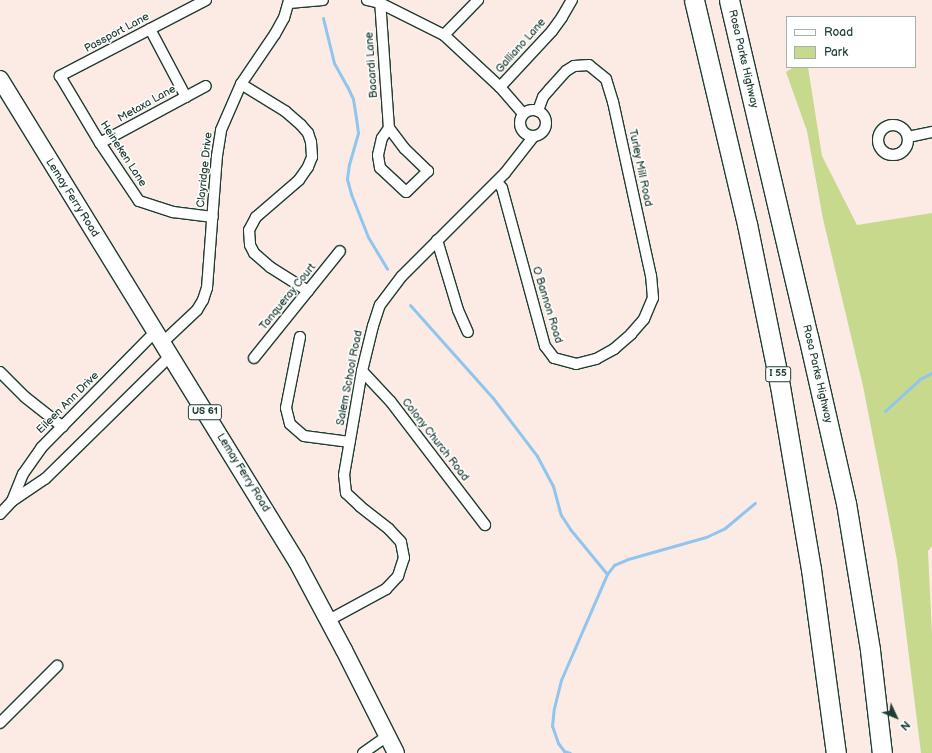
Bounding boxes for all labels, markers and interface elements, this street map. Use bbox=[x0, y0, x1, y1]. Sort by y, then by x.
street label: Rosa Parks Highway bbox=[725, 8, 761, 110]
street label: Passport Lane bbox=[82, 10, 152, 56]
street label: Galliano Lane bbox=[493, 16, 549, 76]
legend bbox=[786, 16, 916, 68]
text: Road bbox=[824, 25, 853, 40]
street label: Bacardi Lane bbox=[363, 31, 381, 99]
text: Park bbox=[824, 45, 848, 60]
street label: Metaxa Lane bbox=[116, 83, 178, 125]
street label: Heineken Lane bbox=[97, 119, 149, 189]
street label: Turley Mill Road bbox=[625, 128, 655, 208]
street label: Clayridge Drive bbox=[194, 132, 216, 208]
street label: Lemay Ferry Road bbox=[42, 156, 102, 240]
street label: Tanqueray Court bbox=[257, 261, 319, 333]
street label: O Bannon Road bbox=[529, 265, 565, 345]
street label: Rosa Parks Highway bbox=[799, 323, 835, 425]
street label: Salem School Road bbox=[334, 329, 366, 427]
road number: I 55 bbox=[765, 366, 791, 382]
street label: Eileen Ann Drive bbox=[34, 369, 102, 437]
street label: Colony Church Road bbox=[398, 396, 472, 484]
road number: US 61 bbox=[187, 404, 223, 420]
street label: Lemay Ferry Road bbox=[213, 431, 273, 515]
north arrow bbox=[876, 697, 916, 737]
text: N bbox=[897, 718, 913, 733]

